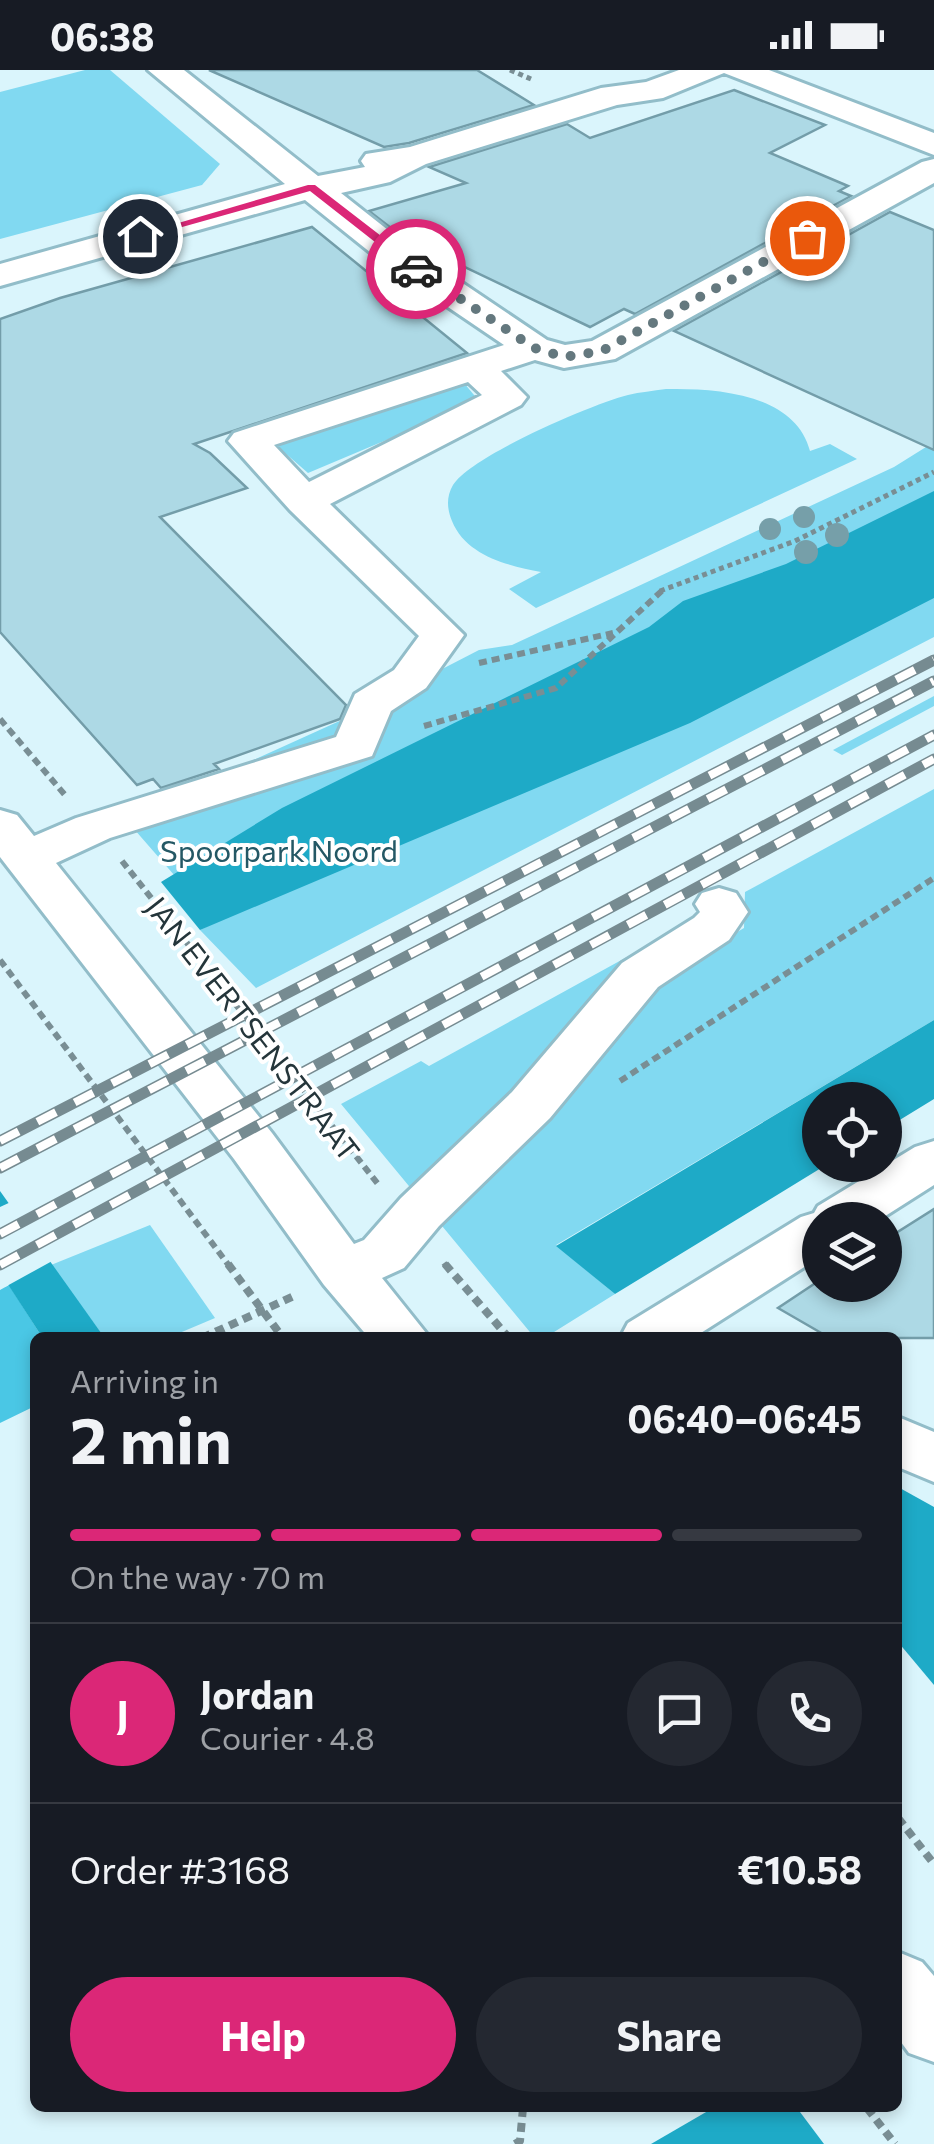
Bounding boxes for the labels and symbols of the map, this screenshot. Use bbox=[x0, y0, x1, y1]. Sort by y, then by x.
pin bbox=[98, 194, 183, 279]
pin bbox=[765, 196, 850, 281]
courier bbox=[366, 219, 466, 319]
park label: Spoorpark Noord bbox=[160, 831, 398, 868]
street label: JAN EVERTSENSTRAAT bbox=[139, 888, 369, 1168]

